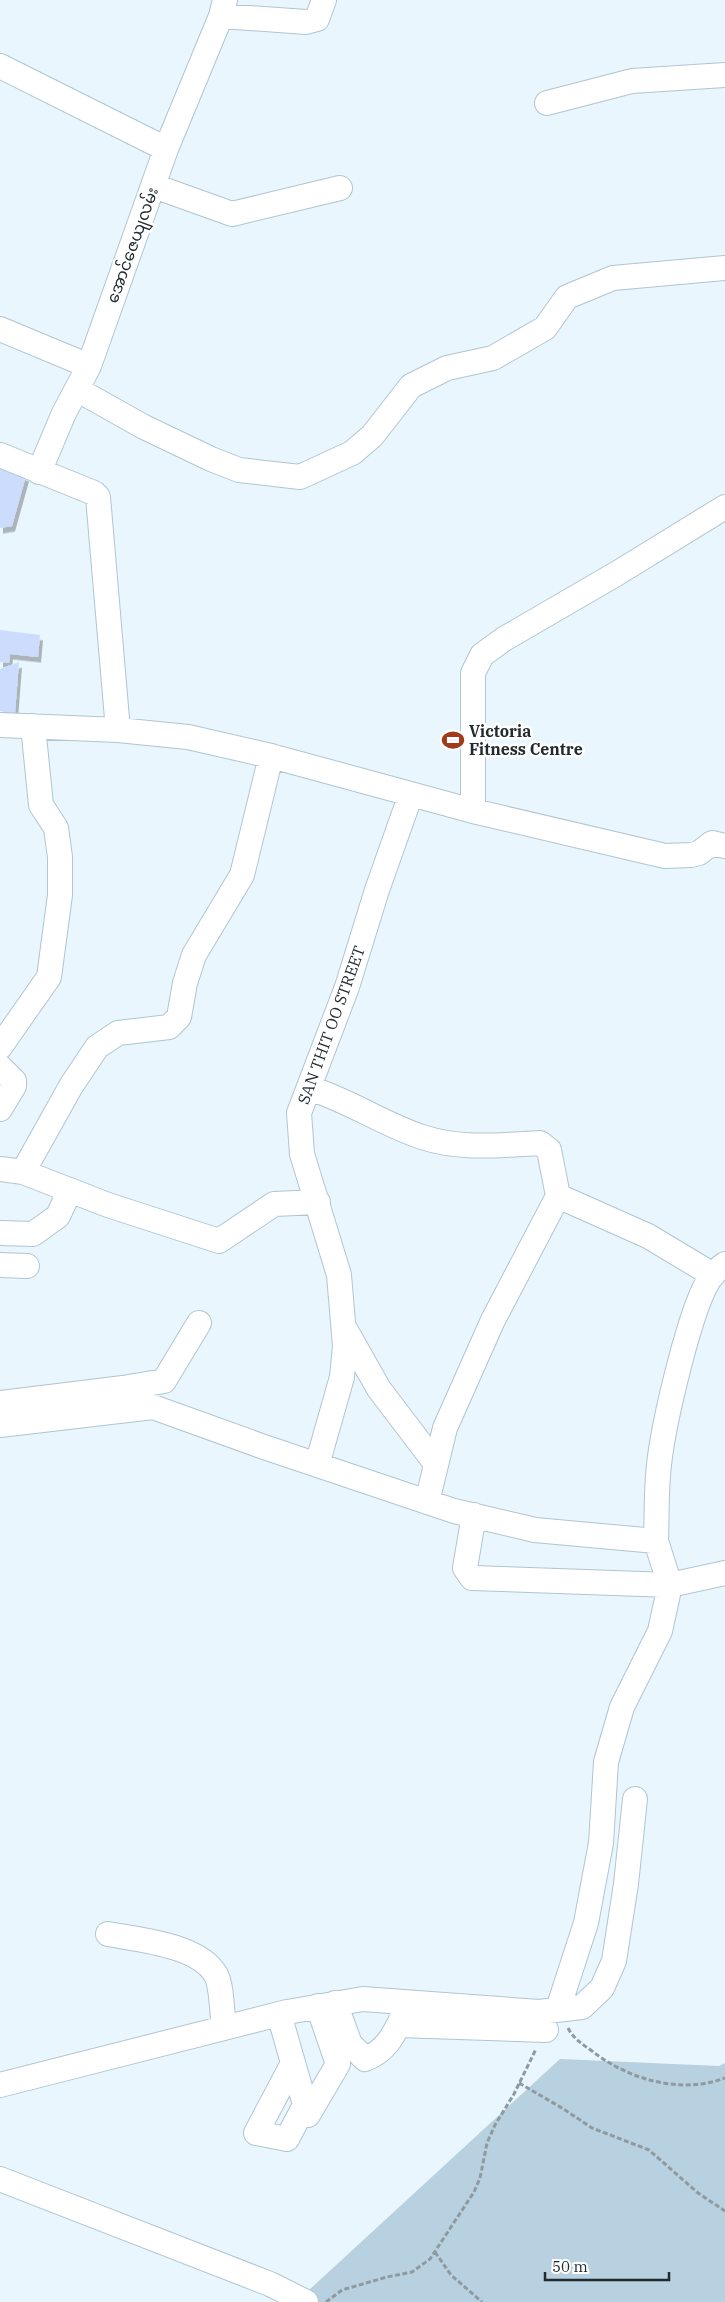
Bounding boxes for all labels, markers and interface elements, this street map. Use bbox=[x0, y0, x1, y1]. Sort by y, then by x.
street label: အောင်ဇေယျလမ်း bbox=[101, 184, 166, 307]
place label: Victoria Fitness Centre bbox=[469, 721, 583, 759]
sports icon: Victoria Fitness Centre bbox=[440, 727, 466, 753]
street label: SAN THIT OO STREET bbox=[293, 943, 369, 1107]
scale bar bbox=[545, 2250, 669, 2282]
text: 50 m bbox=[552, 2257, 588, 2276]

